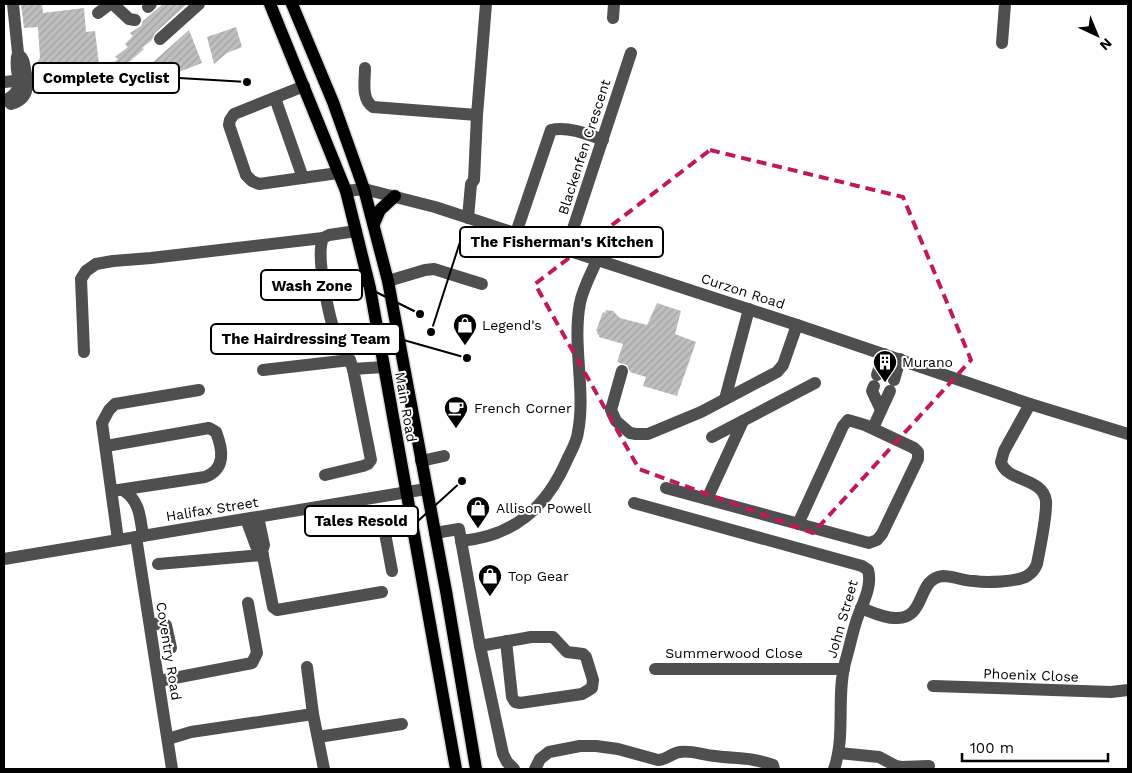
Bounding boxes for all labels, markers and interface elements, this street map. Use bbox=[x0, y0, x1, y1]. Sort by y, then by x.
north arrow bbox=[1072, 10, 1122, 60]
text: N bbox=[1097, 35, 1115, 54]
callout: Complete Cyclist bbox=[33, 63, 179, 93]
text: Complete Cyclist bbox=[43, 69, 170, 87]
street label: Blackenfen Crescent bbox=[555, 77, 613, 217]
callout: The Fisherman's Kitchen bbox=[460, 227, 663, 257]
text: The Fisherman's Kitchen bbox=[471, 233, 653, 251]
callout: Wash Zone bbox=[261, 270, 362, 300]
street label: Curzon Road bbox=[699, 270, 787, 312]
text: Wash Zone bbox=[272, 277, 353, 295]
shop icon: Legend's bbox=[452, 312, 478, 346]
place label: Legend's bbox=[482, 317, 542, 333]
callout: The Hairdressing Team bbox=[211, 324, 400, 354]
text: The Hairdressing Team bbox=[222, 330, 390, 348]
building icon: Murano bbox=[872, 349, 898, 383]
place label: Murano bbox=[902, 354, 953, 370]
street label: Main Road bbox=[392, 371, 420, 443]
cafe icon: French Corner bbox=[443, 395, 469, 429]
place label: French Corner bbox=[474, 400, 572, 416]
street label: Halifax Street bbox=[165, 494, 259, 524]
shop icon: Allison Powell bbox=[465, 495, 491, 529]
place label: Allison Powell bbox=[496, 500, 592, 516]
callout: Tales Resold bbox=[305, 506, 418, 536]
text: Tales Resold bbox=[314, 512, 408, 530]
shop icon: Top Gear bbox=[477, 563, 503, 597]
place label: Top Gear bbox=[508, 568, 569, 584]
street label: John Street bbox=[823, 578, 861, 660]
street label: Coventry Road bbox=[153, 601, 185, 701]
street label: Summerwood Close bbox=[665, 645, 803, 661]
street label: Phoenix Close bbox=[983, 665, 1079, 685]
scale bar bbox=[962, 730, 1108, 762]
text: 100 m bbox=[970, 739, 1014, 757]

